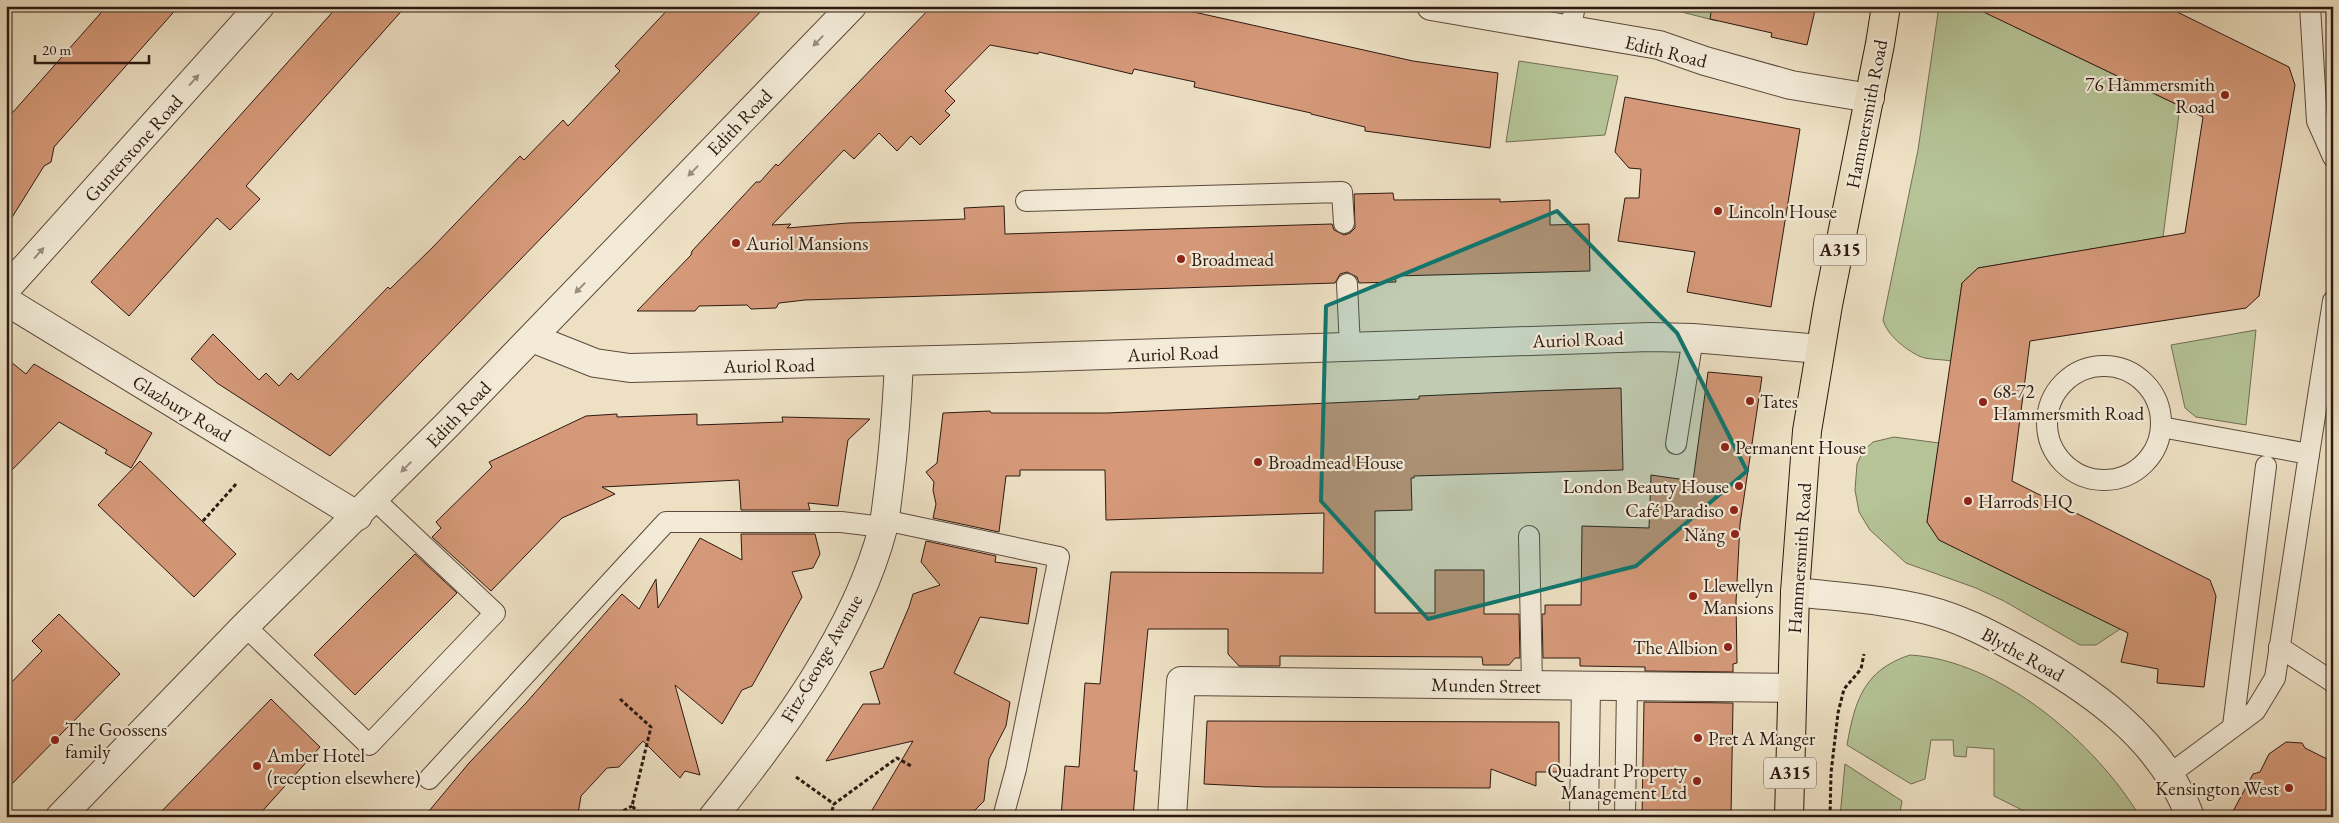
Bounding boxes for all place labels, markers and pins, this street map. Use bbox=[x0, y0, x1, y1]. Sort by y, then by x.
place label: 76 Hammersmith Road bbox=[2085, 72, 2215, 119]
marker: 76 Hammersmith Road bbox=[2219, 89, 2231, 101]
place label: Lincoln House bbox=[1728, 199, 1837, 224]
marker: Lincoln House bbox=[1712, 205, 1724, 217]
place label: Auriol Mansions bbox=[745, 231, 868, 256]
marker: Auriol Mansions bbox=[730, 237, 742, 249]
place label: Broadmead bbox=[1191, 247, 1274, 272]
marker: Broadmead bbox=[1175, 253, 1187, 265]
place label: 68-72 Hammersmith Road bbox=[1993, 379, 2145, 426]
place label: Tates bbox=[1760, 389, 1798, 414]
marker: Tates bbox=[1744, 395, 1756, 407]
marker: 68-72 Hammersmith Road bbox=[1977, 396, 1989, 408]
place label: Permanent House bbox=[1735, 435, 1866, 460]
marker: Permanent House bbox=[1719, 441, 1731, 453]
place label: Broadmead House bbox=[1268, 450, 1403, 475]
marker: Broadmead House bbox=[1252, 456, 1264, 468]
place label: London Beauty House bbox=[1563, 474, 1729, 499]
marker: London Beauty House bbox=[1733, 480, 1745, 492]
place label: Harrods HQ bbox=[1978, 489, 2075, 514]
marker: Harrods HQ bbox=[1962, 495, 1974, 507]
place label: Café Paradiso bbox=[1625, 498, 1724, 523]
marker: Café Paradiso bbox=[1728, 504, 1740, 516]
place label: Nǎng bbox=[1684, 522, 1726, 547]
marker: Nǎng bbox=[1729, 528, 1741, 540]
place label: Llewellyn Mansions bbox=[1703, 573, 1774, 620]
marker: Llewellyn Mansions bbox=[1687, 590, 1699, 602]
place label: The Albion bbox=[1633, 635, 1718, 660]
marker: The Albion bbox=[1722, 641, 1734, 653]
place label: The Goossens family bbox=[65, 717, 167, 764]
place label: Pret A Manger bbox=[1708, 726, 1816, 751]
marker: Pret A Manger bbox=[1692, 732, 1704, 744]
marker: The Goossens family bbox=[49, 734, 61, 746]
place label: Amber Hotel (reception elsewhere) bbox=[266, 743, 421, 790]
place label: Quadrant Property Management Ltd bbox=[1547, 758, 1688, 805]
marker: Amber Hotel (reception elsewhere) bbox=[251, 760, 263, 772]
marker: Quadrant Property Management Ltd bbox=[1691, 775, 1703, 787]
place label: Kensington West bbox=[2155, 776, 2279, 801]
marker: Kensington West bbox=[2283, 782, 2295, 794]

